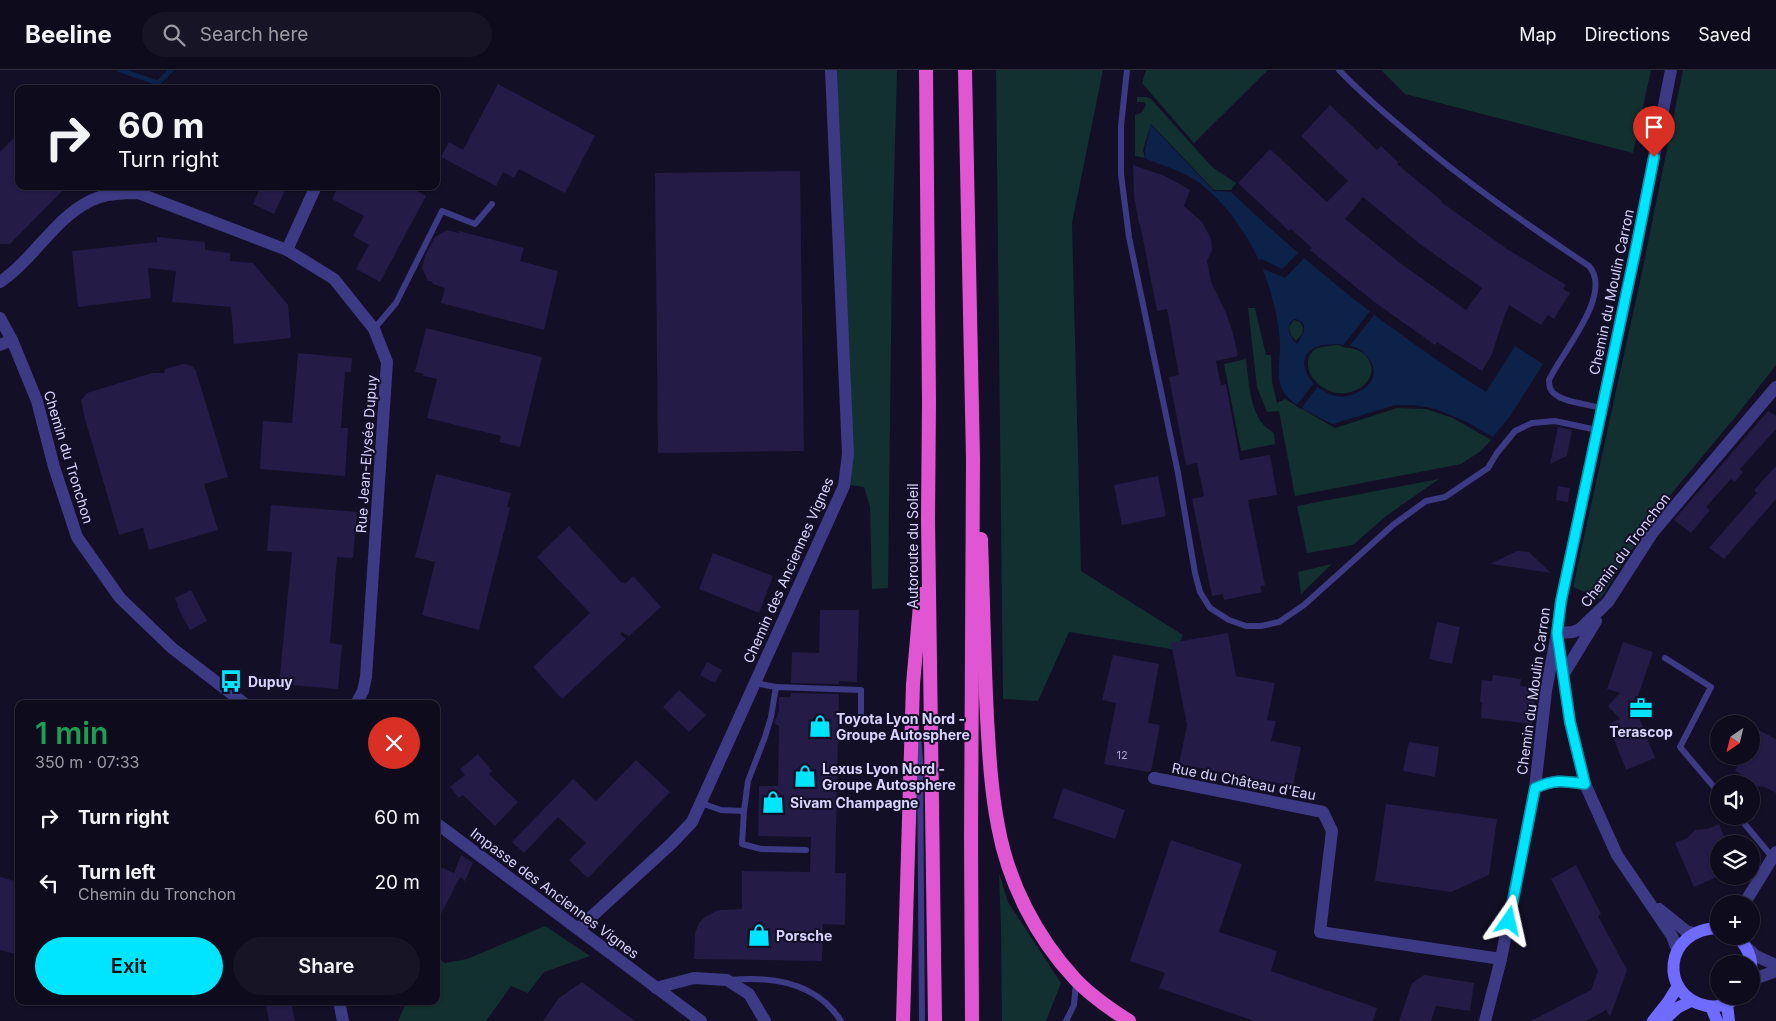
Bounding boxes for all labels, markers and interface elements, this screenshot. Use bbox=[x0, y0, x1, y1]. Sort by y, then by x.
search box bbox=[142, 12, 492, 57]
text: Beeline bbox=[25, 20, 112, 49]
icon: search bbox=[160, 21, 188, 49]
text: Search here bbox=[200, 23, 308, 46]
text: Map bbox=[1519, 24, 1557, 45]
text: Directions bbox=[1585, 24, 1670, 45]
text: Saved bbox=[1698, 24, 1751, 45]
text: 60 m bbox=[118, 104, 205, 146]
icon: right bbox=[35, 105, 100, 170]
pin bbox=[1633, 106, 1675, 157]
icon: arrive bbox=[1640, 113, 1668, 141]
text: Turn right bbox=[118, 146, 219, 172]
street label: Chemin du Moulin Carron bbox=[1585, 208, 1637, 376]
street label: Rue Jean-Elysée Dupuy bbox=[352, 374, 380, 534]
street label: Chemin du Tronchon bbox=[41, 388, 97, 526]
street label: Chemin des Anciennes Vignes bbox=[739, 474, 837, 666]
street label: Autoroute du Soleil bbox=[904, 483, 921, 609]
street label: Chemin du Tronchon bbox=[1577, 490, 1673, 610]
street label: Chemin du Moulin Carron bbox=[1513, 606, 1553, 776]
bus stop icon: Dupuy bbox=[218, 668, 244, 694]
place label: Dupuy bbox=[248, 673, 293, 690]
office icon: Terascop bbox=[1628, 695, 1654, 721]
place label: Toyota Lyon Nord - Groupe Autosphere bbox=[836, 710, 970, 743]
shop icon: Toyota Lyon Nord - Groupe Autosphere bbox=[807, 713, 833, 739]
text: 1 min bbox=[35, 715, 108, 751]
north arrow bbox=[1710, 715, 1760, 765]
map controls bbox=[1710, 715, 1760, 1005]
button: close bbox=[368, 717, 420, 769]
place label: Terascop bbox=[1609, 723, 1673, 740]
house number: 12 bbox=[1116, 748, 1128, 762]
text: 350 m · 07:33 bbox=[35, 752, 140, 772]
street label: Rue du Château d'Eau bbox=[1170, 759, 1318, 803]
place label: Lexus Lyon Nord - Groupe Autosphere bbox=[822, 760, 956, 793]
shop icon: Lexus Lyon Nord - Groupe Autosphere bbox=[792, 763, 818, 789]
button: sound bbox=[1710, 775, 1760, 825]
shop icon: Sivam Champagne bbox=[760, 789, 786, 815]
place label: Sivam Champagne bbox=[790, 794, 918, 811]
icon: right bbox=[35, 804, 63, 832]
text: Turn right bbox=[78, 806, 169, 829]
text: 60 m bbox=[374, 806, 420, 829]
street label: Impasse des Anciennes Vignes bbox=[467, 824, 643, 962]
button: layers bbox=[1710, 835, 1760, 885]
text: Turn left bbox=[78, 861, 156, 884]
icon: left bbox=[35, 869, 63, 897]
text: 20 m bbox=[374, 871, 420, 894]
text: Chemin du Tronchon bbox=[78, 884, 236, 904]
position arrow bbox=[1482, 894, 1534, 946]
button: + bbox=[1710, 895, 1760, 945]
shop icon: Porsche bbox=[746, 922, 772, 948]
place label: Porsche bbox=[776, 927, 832, 944]
button: Exit bbox=[35, 937, 223, 995]
button: Share bbox=[233, 937, 420, 995]
button: − bbox=[1710, 955, 1760, 1005]

